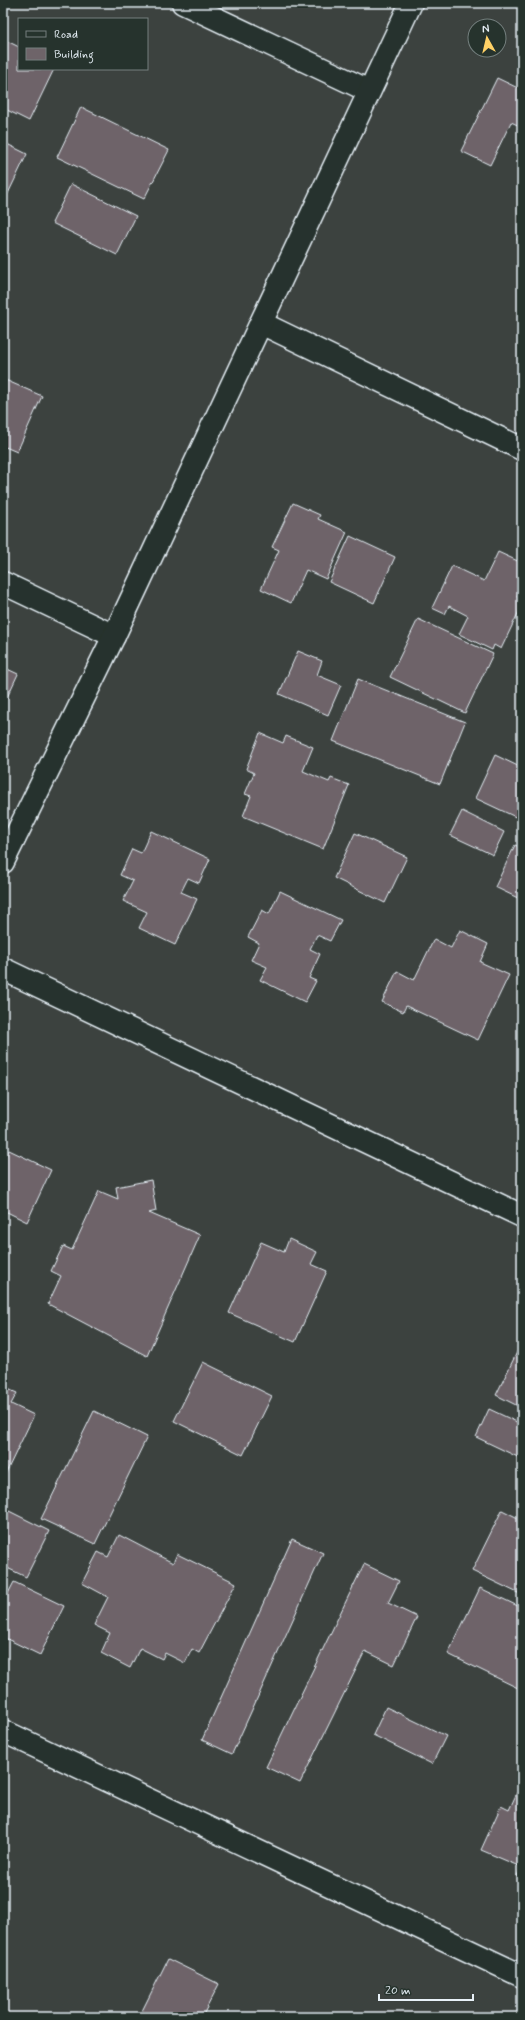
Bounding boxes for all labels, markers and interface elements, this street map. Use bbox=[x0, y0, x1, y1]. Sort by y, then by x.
legend bbox=[18, 18, 148, 70]
north arrow bbox=[467, 18, 507, 58]
text: N bbox=[481, 22, 490, 37]
text: Road bbox=[54, 27, 78, 43]
text: Building bbox=[54, 47, 94, 64]
scale bar bbox=[379, 1976, 473, 2002]
text: 20 m bbox=[385, 1983, 411, 1999]

